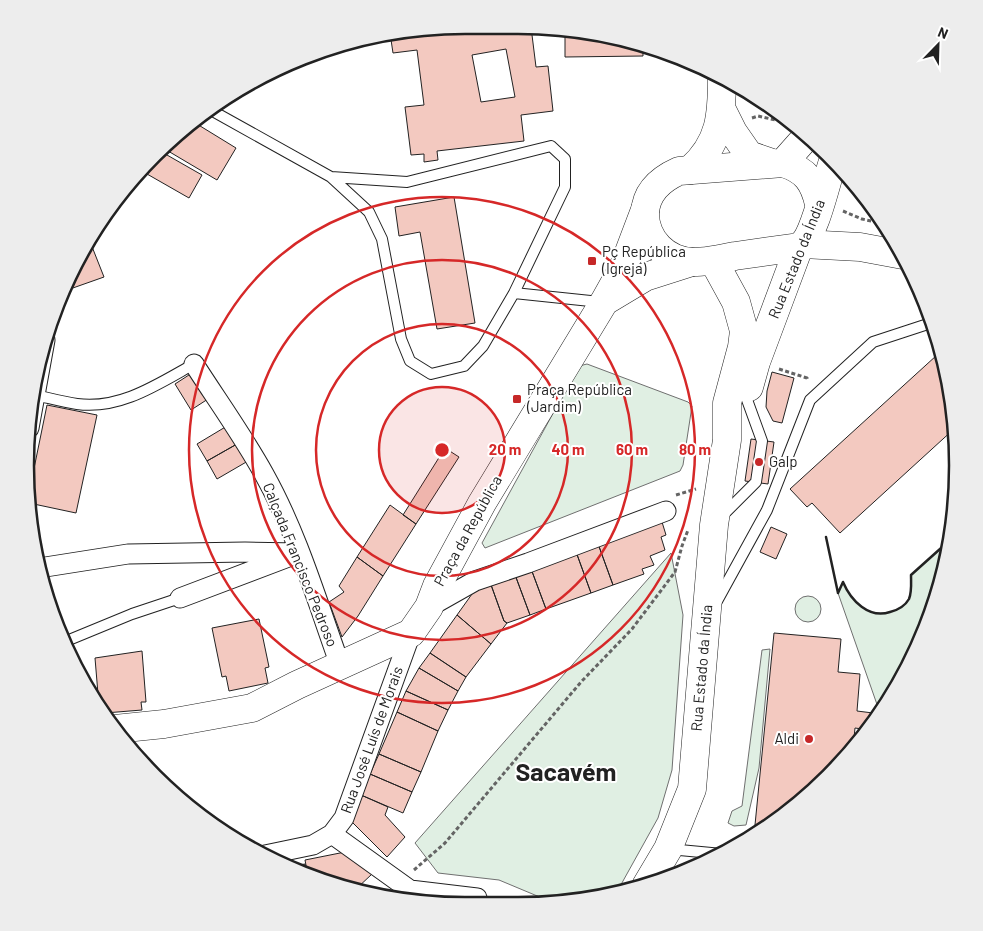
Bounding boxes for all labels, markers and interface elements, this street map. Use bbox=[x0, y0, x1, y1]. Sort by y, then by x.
north arrow bbox=[913, 20, 963, 70]
text: N bbox=[936, 23, 951, 42]
street label: Rua Estado da Índia bbox=[764, 196, 828, 321]
place label: Pç República (Igreja) bbox=[601, 242, 686, 277]
marker: Pç República (Igreja) bbox=[586, 255, 598, 267]
place label: Praça República (Jardim) bbox=[526, 380, 632, 415]
marker: Praça República (Jardim) bbox=[511, 393, 523, 405]
text: 20 m bbox=[489, 440, 521, 458]
text: 40 m bbox=[551, 440, 585, 458]
text: 60 m bbox=[616, 440, 648, 458]
text: 80 m bbox=[679, 440, 711, 458]
centre of rings bbox=[433, 441, 451, 459]
place label: Galp bbox=[769, 452, 798, 470]
marker: Galp bbox=[753, 456, 765, 468]
street label: Praça da República bbox=[429, 472, 505, 589]
street label: Calçada Francisco Pedroso bbox=[260, 480, 342, 649]
street label: Rua Estado da Índia bbox=[687, 604, 716, 732]
street label: Rua José Luís de Morais bbox=[336, 664, 406, 816]
place label: Aldi bbox=[774, 729, 799, 747]
marker: Aldi bbox=[803, 733, 815, 745]
district label: Sacavém bbox=[516, 756, 616, 786]

